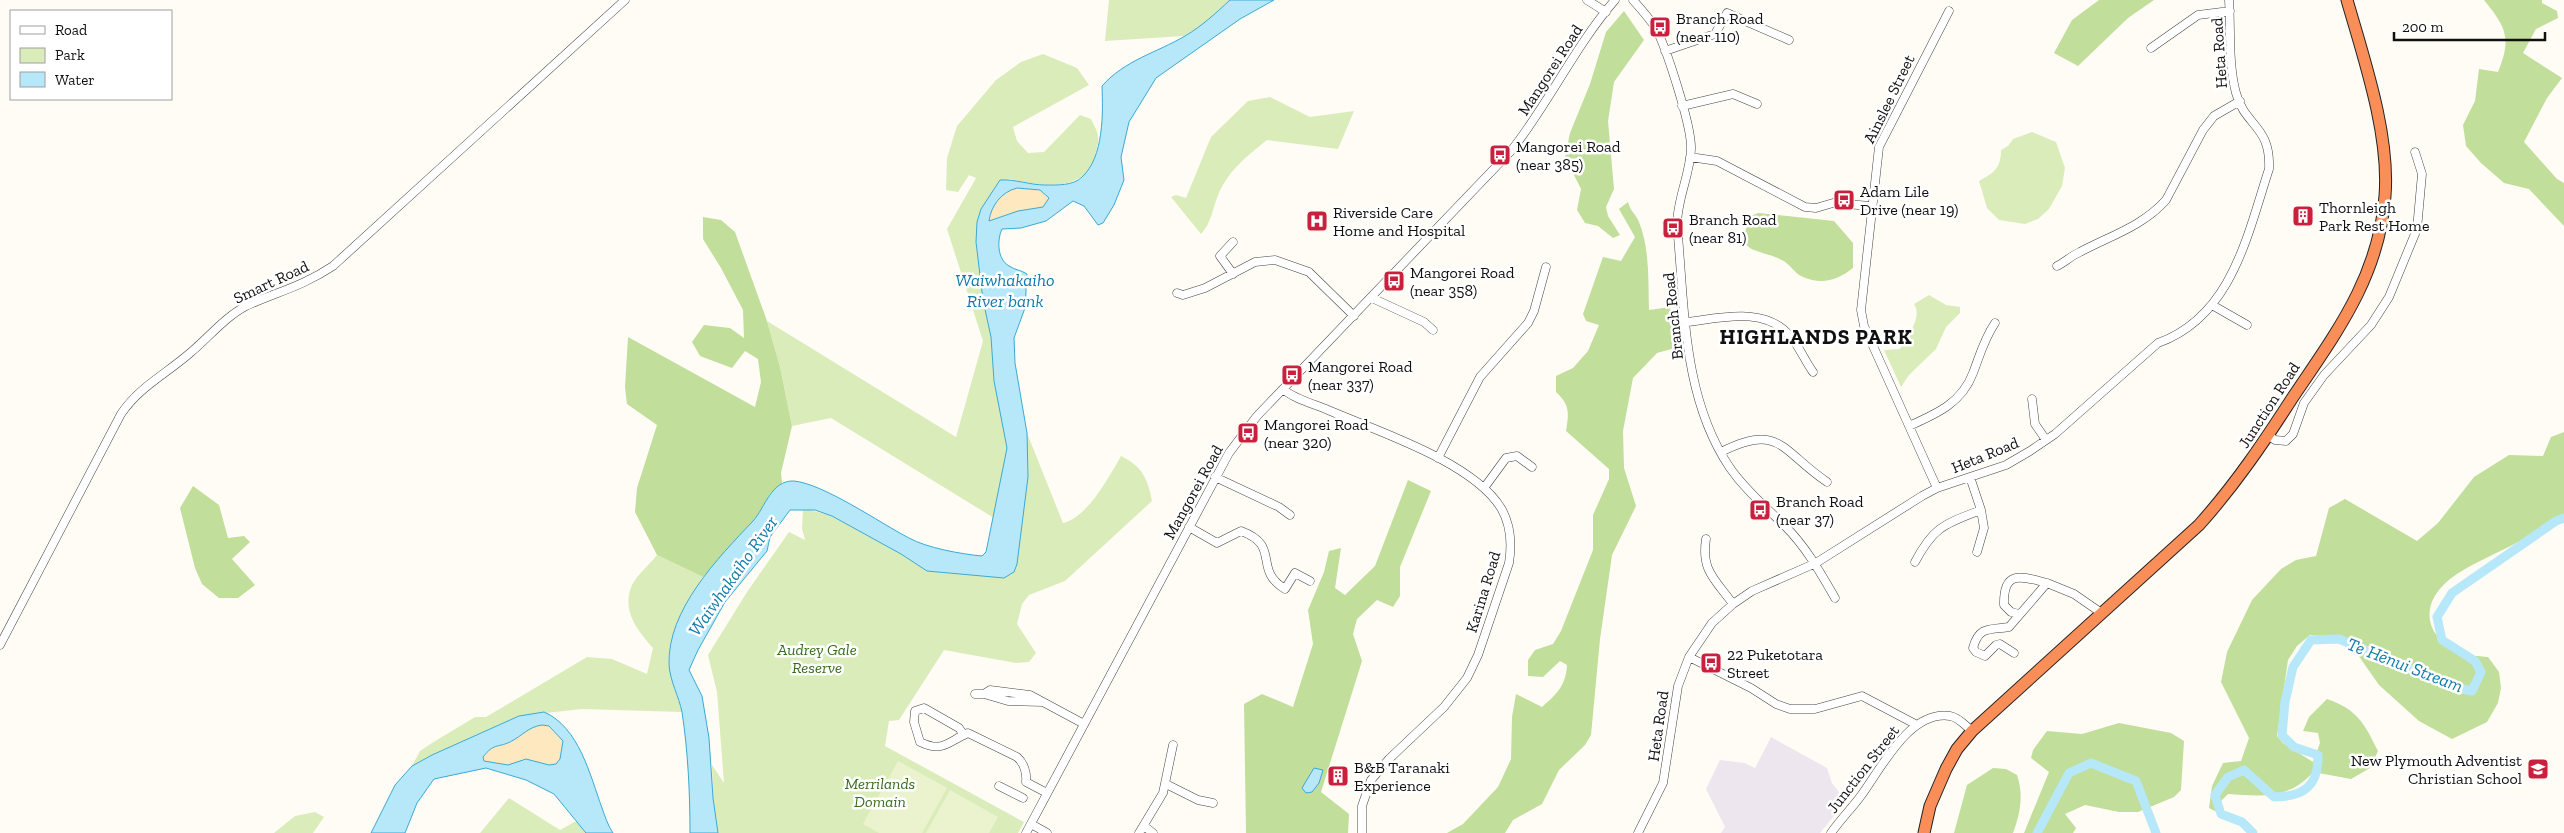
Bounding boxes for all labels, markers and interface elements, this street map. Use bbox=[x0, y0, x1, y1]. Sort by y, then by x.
place label: Branch Road (near 110) bbox=[1676, 9, 1764, 46]
legend bbox=[10, 10, 172, 100]
scale bar bbox=[2394, 10, 2545, 42]
bus stop icon: Branch Road (near 110) bbox=[1648, 15, 1672, 39]
street label: Heta Road bbox=[2207, 17, 2231, 89]
text: 200 m bbox=[2402, 18, 2443, 36]
text: Road bbox=[55, 21, 88, 39]
street label: Mangorei Road bbox=[1514, 21, 1587, 119]
text: Park bbox=[55, 46, 85, 64]
street label: Ainslee Street bbox=[1859, 52, 1919, 146]
text: Water bbox=[55, 71, 95, 89]
place label: Mangorei Road (near 385) bbox=[1516, 137, 1621, 174]
bus stop icon: Mangorei Road (near 385) bbox=[1488, 143, 1512, 167]
place label: Adam Lile Drive (near 19) bbox=[1860, 182, 1958, 219]
bus stop icon: Adam Lile Drive (near 19) bbox=[1832, 188, 1856, 212]
place label: Thornleigh Park Rest Home bbox=[2319, 198, 2429, 235]
place label: Riverside Care Home and Hospital bbox=[1333, 203, 1465, 240]
building icon: Thornleigh Park Rest Home bbox=[2291, 204, 2315, 228]
hospital icon: Riverside Care Home and Hospital bbox=[1305, 209, 1329, 233]
place label: Branch Road (near 81) bbox=[1689, 210, 1777, 247]
bus stop icon: Branch Road (near 81) bbox=[1661, 216, 1685, 240]
street label: Smart Road bbox=[230, 256, 312, 308]
place label: Mangorei Road (near 358) bbox=[1410, 263, 1515, 300]
water label: Waiwhakaiho River bank bbox=[955, 269, 1055, 312]
bus stop icon: Mangorei Road (near 358) bbox=[1382, 269, 1406, 293]
street label: Branch Road bbox=[1659, 271, 1687, 361]
district label: HIGHLANDS PARK bbox=[1719, 324, 1913, 349]
place label: Mangorei Road (near 337) bbox=[1308, 357, 1413, 394]
street label: Junction Road bbox=[2234, 358, 2304, 451]
bus stop icon: Mangorei Road (near 337) bbox=[1280, 363, 1304, 387]
place label: Mangorei Road (near 320) bbox=[1264, 415, 1369, 452]
bus stop icon: Mangorei Road (near 320) bbox=[1236, 421, 1260, 445]
street label: Heta Road bbox=[1949, 433, 2022, 477]
street label: Mangorei Road bbox=[1159, 441, 1227, 542]
place label: Branch Road (near 37) bbox=[1776, 492, 1864, 529]
bus stop icon: Branch Road (near 37) bbox=[1748, 498, 1772, 522]
water label: Waiwhakaiho River bbox=[684, 511, 783, 640]
street label: Karina Road bbox=[1462, 549, 1504, 635]
water label: Te Hēnui Stream bbox=[2344, 633, 2466, 697]
park label: Audrey Gale Reserve bbox=[776, 640, 857, 677]
place label: 22 Puketotara Street bbox=[1727, 645, 1823, 682]
bus stop icon: 22 Puketotara Street bbox=[1699, 651, 1723, 675]
street label: Heta Road bbox=[1644, 689, 1672, 762]
street label: Junction Street bbox=[1823, 721, 1903, 817]
place label: New Plymouth Adventist Christian School bbox=[2351, 751, 2522, 788]
school or university icon: New Plymouth Adventist Christian School bbox=[2526, 757, 2550, 781]
place label: B&B Taranaki Experience bbox=[1354, 758, 1450, 795]
building icon: B&B Taranaki Experience bbox=[1326, 764, 1350, 788]
park label: Merrilands Domain bbox=[845, 774, 915, 811]

